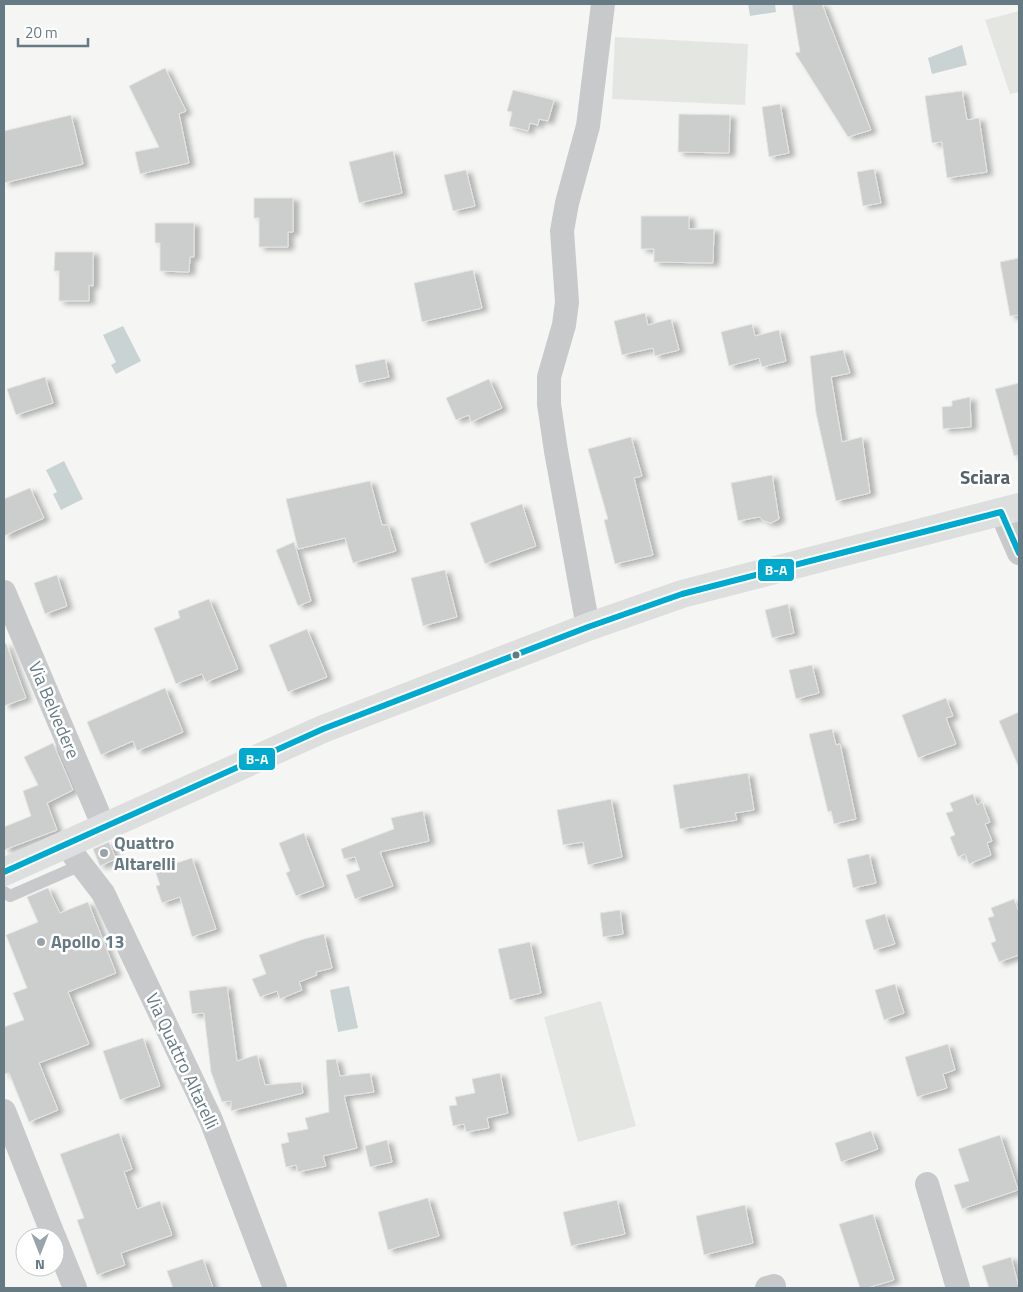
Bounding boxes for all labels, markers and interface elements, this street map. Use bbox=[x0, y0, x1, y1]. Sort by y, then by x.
scale bar bbox=[18, 15, 88, 47]
text: 20 m bbox=[25, 21, 58, 44]
district label: Sciara bbox=[960, 462, 1010, 491]
line badge: B-A bbox=[757, 558, 795, 582]
text: B-A bbox=[765, 559, 788, 580]
unlabelled marker bbox=[511, 650, 521, 660]
street label: Via Belvedere bbox=[22, 657, 87, 763]
line badge: B-A bbox=[238, 747, 276, 771]
text: B-A bbox=[246, 748, 269, 769]
place label: Quattro Altarelli bbox=[114, 829, 176, 877]
marker: Quattro Altarelli bbox=[98, 847, 110, 859]
place label: Apollo 13 bbox=[51, 928, 125, 955]
marker: Apollo 13 bbox=[35, 936, 47, 948]
street label: Via Quattro Altarelli bbox=[139, 988, 226, 1133]
north arrow bbox=[15, 1227, 65, 1277]
text: N bbox=[35, 1255, 45, 1276]

